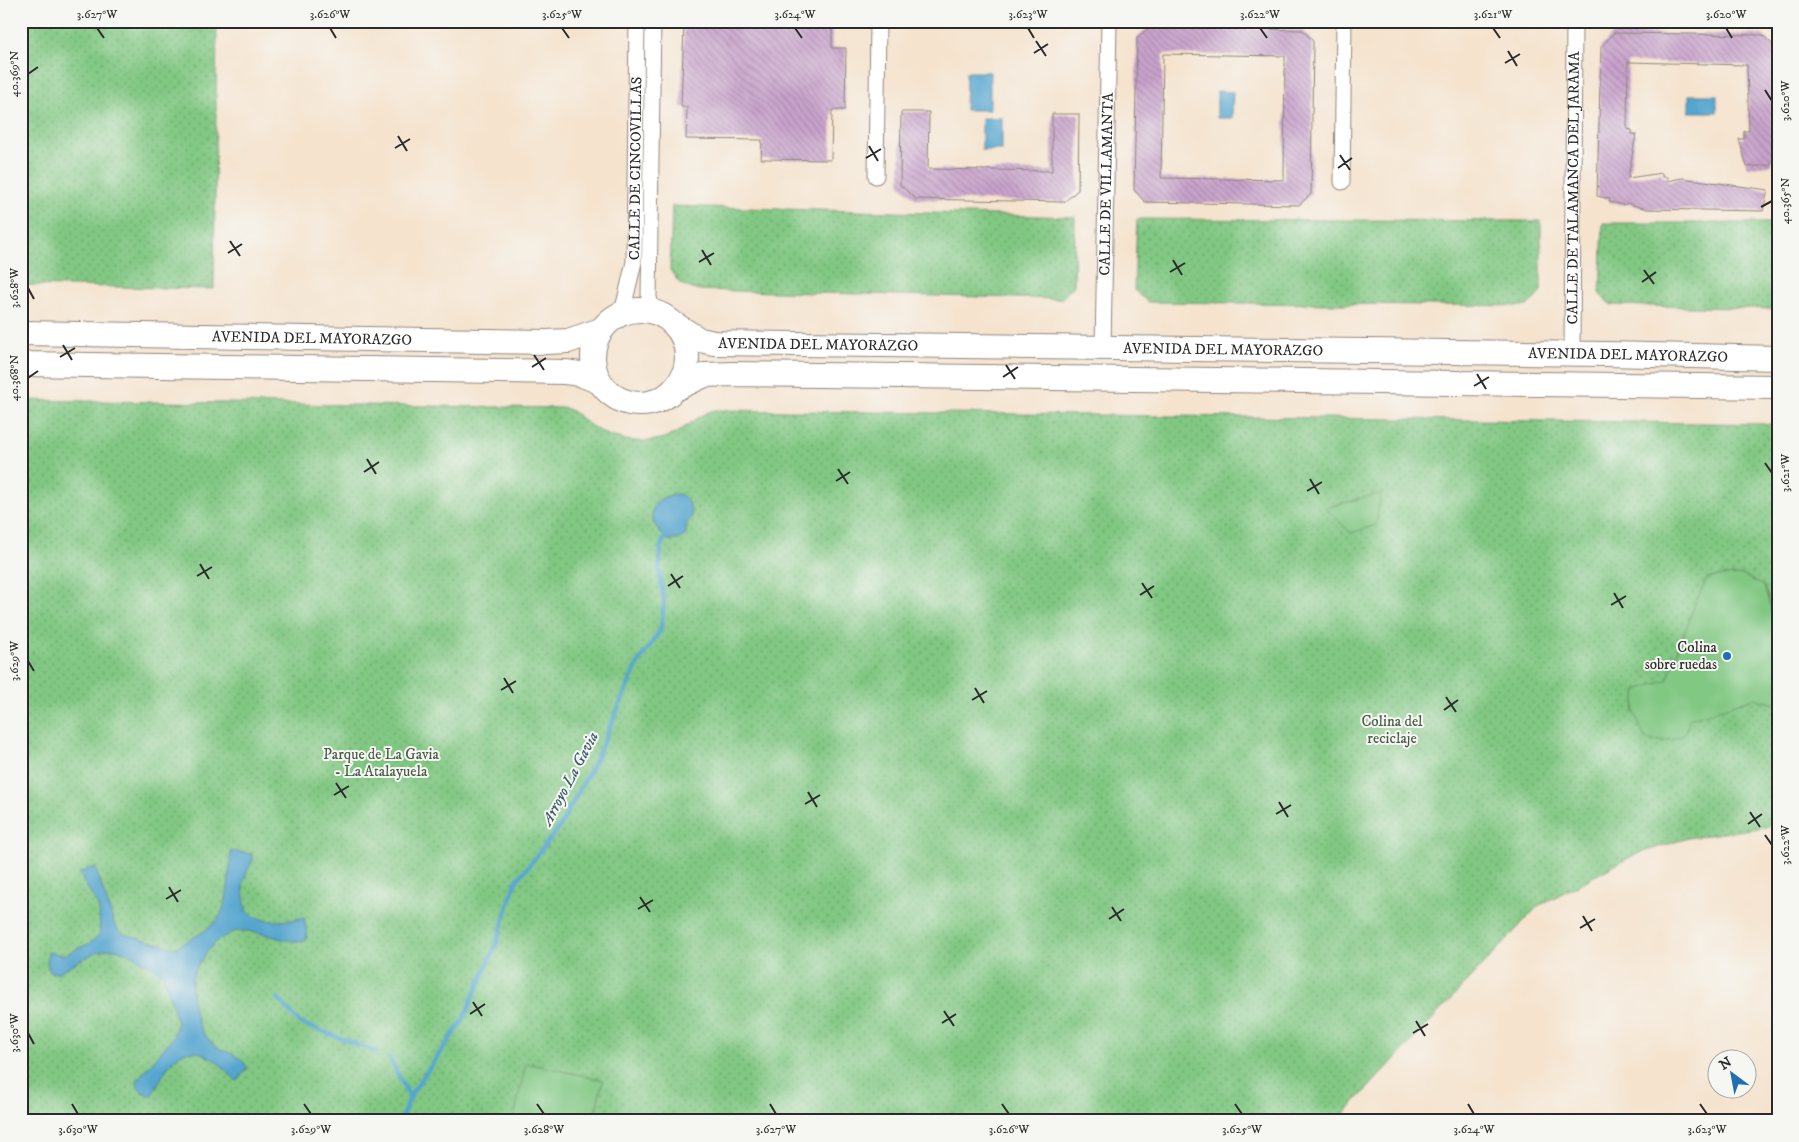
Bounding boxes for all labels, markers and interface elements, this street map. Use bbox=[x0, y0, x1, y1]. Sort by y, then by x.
text: 3.627°W bbox=[77, 7, 118, 22]
text: 3.626°W bbox=[310, 7, 351, 22]
text: 3.625°W bbox=[542, 7, 583, 22]
text: 3.624°W bbox=[774, 7, 817, 22]
text: 3.623°W bbox=[1009, 7, 1048, 22]
text: 3.622°W bbox=[1240, 7, 1281, 22]
text: 3.621°W bbox=[1474, 7, 1513, 22]
text: 3.620°W bbox=[1706, 7, 1747, 22]
text: 40.369°N bbox=[7, 51, 22, 97]
street label: CALLE DE TALAMANCA DEL JARAMA bbox=[1563, 51, 1584, 325]
street label: CALLE DE CINCOVILLAS bbox=[625, 76, 646, 260]
text: 3.620°W bbox=[1778, 80, 1793, 121]
street label: CALLE DE VILLAMANTA bbox=[1095, 92, 1118, 276]
text: 40.365°N bbox=[1778, 178, 1793, 224]
text: 3.628°W bbox=[7, 267, 22, 308]
street label: AVENIDA DEL MAYORAZGO bbox=[212, 327, 412, 350]
street label: AVENIDA DEL MAYORAZGO bbox=[718, 334, 918, 356]
street label: AVENIDA DEL MAYORAZGO bbox=[1123, 339, 1323, 361]
street label: AVENIDA DEL MAYORAZGO bbox=[1528, 344, 1728, 367]
text: 40.368°N bbox=[7, 355, 22, 401]
text: 3.621°W bbox=[1778, 453, 1793, 492]
place label: Colina sobre ruedas bbox=[1645, 638, 1718, 674]
text: 3.629°W bbox=[7, 640, 22, 681]
marker: Colina sobre ruedas bbox=[1721, 650, 1733, 662]
park label: Colina del reciclaje bbox=[1361, 712, 1423, 748]
water label: Arroyo La Gavia bbox=[536, 728, 603, 830]
park label: Parque de La Gavia - La Atalayuela bbox=[323, 745, 439, 781]
text: 3.622°W bbox=[1778, 824, 1793, 865]
text: 3.630°W bbox=[7, 1012, 22, 1053]
north arrow bbox=[1706, 1050, 1756, 1100]
text: N bbox=[1716, 1053, 1736, 1075]
text: 3.630°W bbox=[58, 1122, 99, 1137]
text: 3.629°W bbox=[291, 1122, 332, 1137]
text: 3.628°W bbox=[524, 1122, 565, 1137]
text: 3.627°W bbox=[756, 1122, 797, 1137]
text: 3.626°W bbox=[989, 1122, 1030, 1137]
text: 3.625°W bbox=[1222, 1122, 1263, 1137]
text: 3.624°W bbox=[1453, 1122, 1496, 1137]
text: 3.623°W bbox=[1688, 1122, 1727, 1137]

